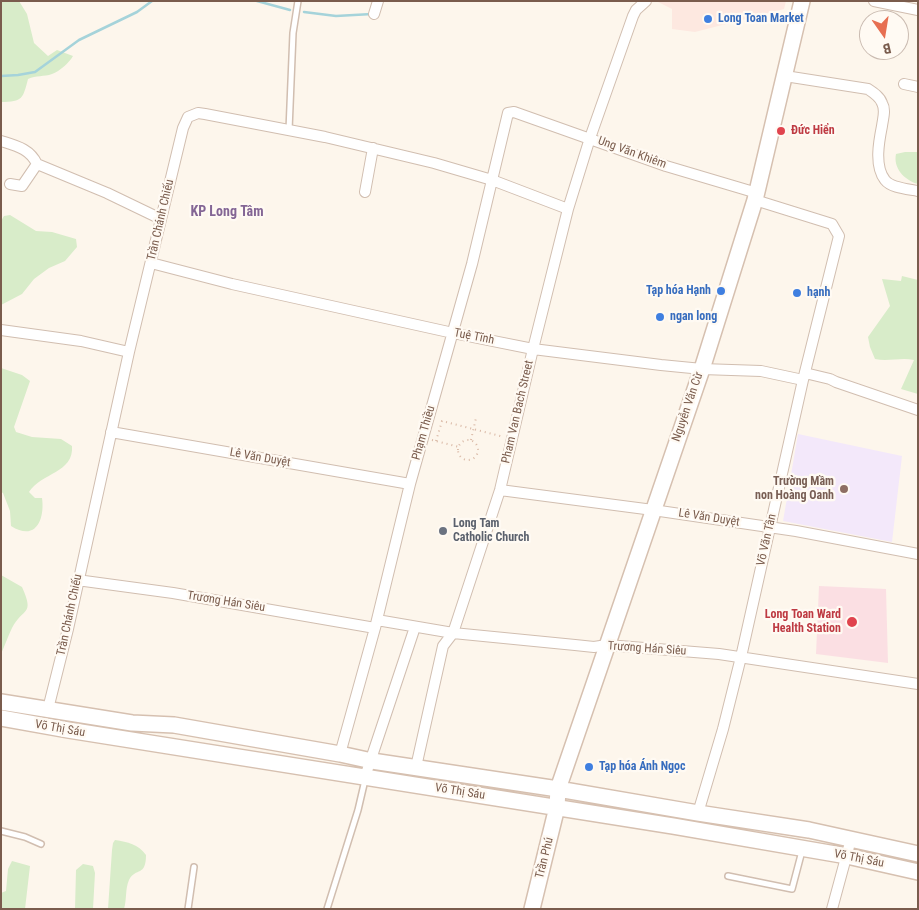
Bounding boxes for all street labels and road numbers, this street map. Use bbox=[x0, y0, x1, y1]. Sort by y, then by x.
street label: Ung Văn Khiêm bbox=[596, 134, 668, 172]
street label: Trần Chánh Chiếu bbox=[145, 178, 177, 262]
street label: Tuệ Tĩnh bbox=[453, 326, 495, 348]
street label: Pham Van Bach Street bbox=[499, 359, 537, 465]
street label: Nguyễn Văn Cừ bbox=[669, 370, 707, 444]
street label: Phạm Thiều bbox=[409, 404, 439, 462]
street label: Lê Văn Duyệt bbox=[228, 446, 292, 470]
street label: Lê Văn Duyệt bbox=[677, 506, 741, 530]
street label: Võ Văn Tần bbox=[754, 512, 780, 568]
street label: Trần Chánh Chiếu bbox=[54, 573, 86, 657]
street label: Trương Hán Siêu bbox=[186, 589, 266, 615]
street label: Trương Hán Siêu bbox=[607, 639, 687, 659]
street label: Võ Thị Sáu bbox=[34, 718, 86, 740]
street label: Võ Thị Sáu bbox=[434, 781, 486, 803]
street label: Trần Phú bbox=[533, 836, 557, 880]
street label: Võ Thị Sáu bbox=[833, 847, 885, 871]

